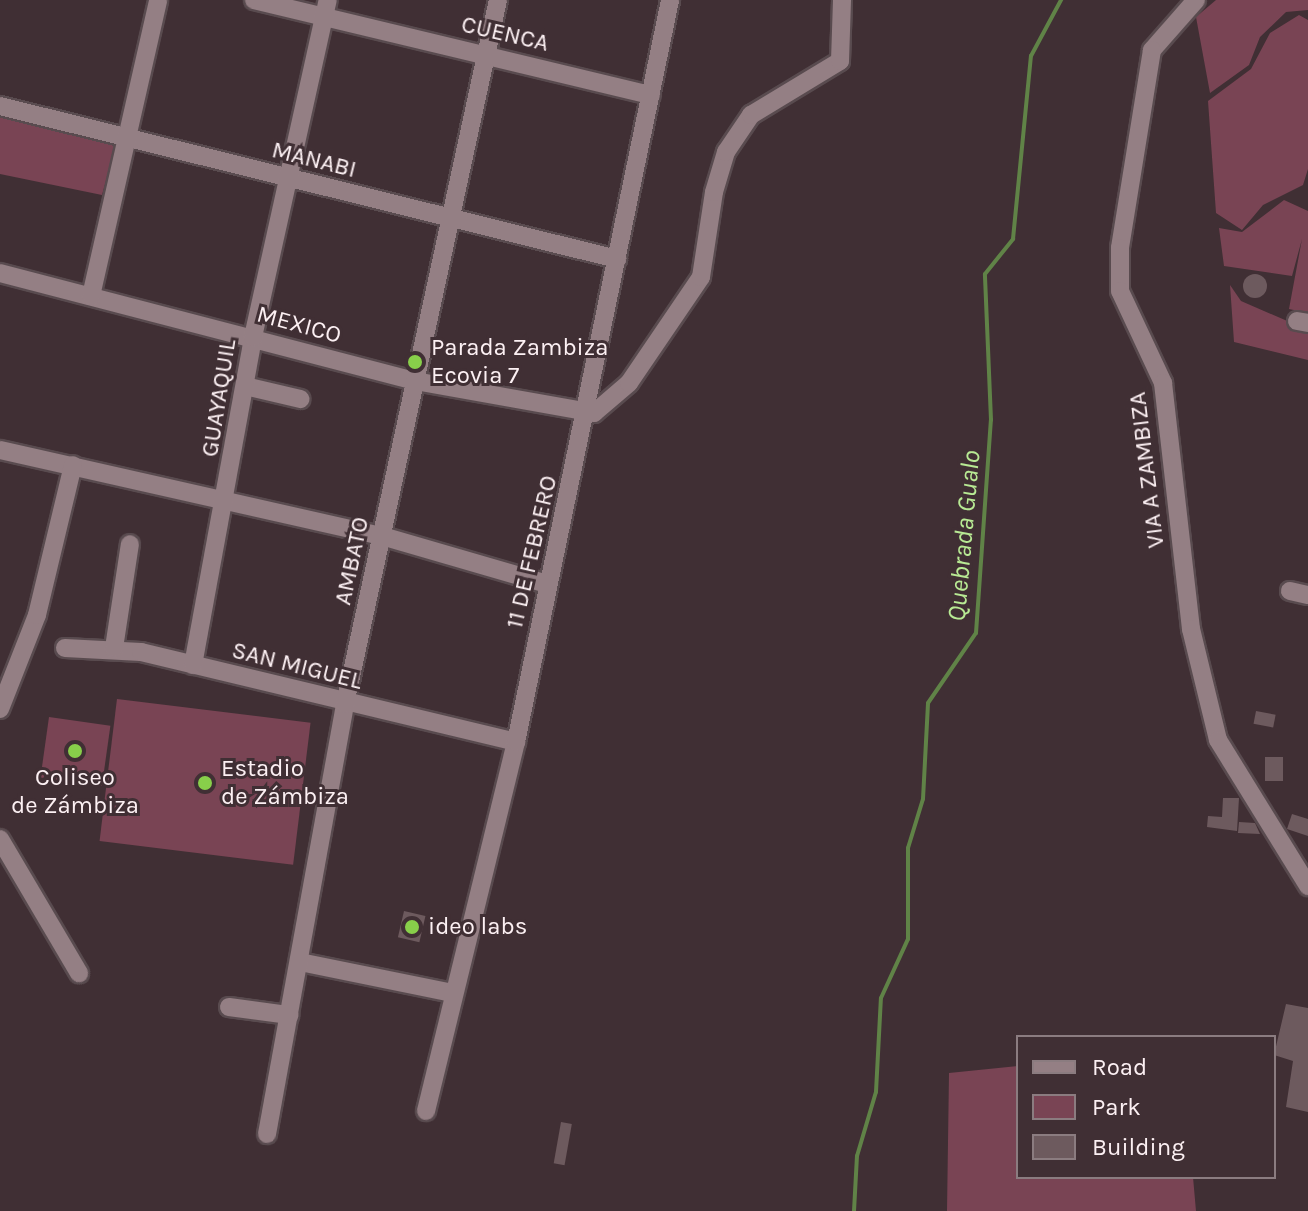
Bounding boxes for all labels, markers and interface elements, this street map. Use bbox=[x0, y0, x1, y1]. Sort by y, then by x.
street label: CUENCA bbox=[459, 10, 551, 58]
street label: MANABI bbox=[269, 136, 359, 184]
street label: MEXICO bbox=[254, 300, 344, 350]
place label: Parada Zambiza Ecovia 7 bbox=[431, 334, 608, 390]
street label: GUAYAQUIL bbox=[195, 337, 243, 459]
marker: Parada Zambiza Ecovia 7 bbox=[406, 353, 424, 371]
street label: VIA A ZAMBIZA bbox=[1123, 390, 1171, 550]
water label: Quebrada Gualo bbox=[941, 449, 987, 623]
street label: 11 DE FEBRERO bbox=[500, 473, 564, 631]
street label: AMBATO bbox=[329, 514, 375, 608]
street label: SAN MIGUEL bbox=[229, 636, 365, 696]
marker: Coliseo de Zámbiza bbox=[66, 742, 84, 760]
place label: Estadio de Zámbiza bbox=[221, 755, 349, 811]
place label: Coliseo de Zámbiza bbox=[11, 764, 139, 820]
marker: Estadio de Zámbiza bbox=[196, 774, 214, 792]
place label: ideo labs bbox=[428, 913, 527, 941]
marker: ideo labs bbox=[403, 918, 421, 936]
legend bbox=[1016, 1035, 1276, 1179]
text: Road bbox=[1092, 1053, 1147, 1081]
text: Park bbox=[1092, 1093, 1141, 1121]
text: Building bbox=[1092, 1133, 1185, 1161]

